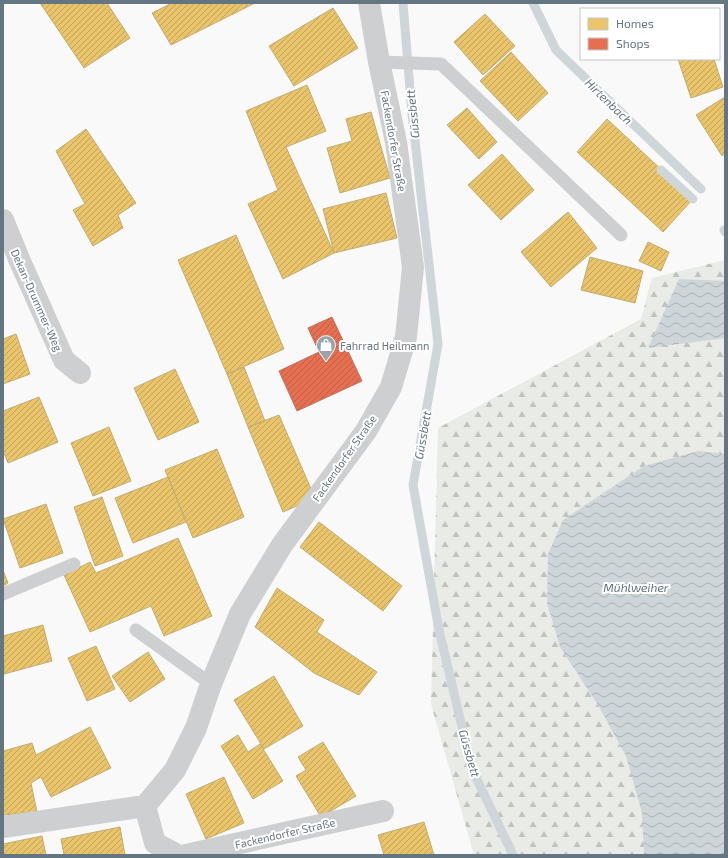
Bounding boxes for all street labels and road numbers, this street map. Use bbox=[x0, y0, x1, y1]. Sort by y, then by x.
street label: Fackendorfer Straße bbox=[379, 89, 409, 193]
street label: Dekan-Drummer-Weg bbox=[9, 247, 65, 353]
street label: Fackendorfer Straße bbox=[309, 412, 379, 504]
street label: Fackendorfer Straße bbox=[234, 815, 336, 851]

